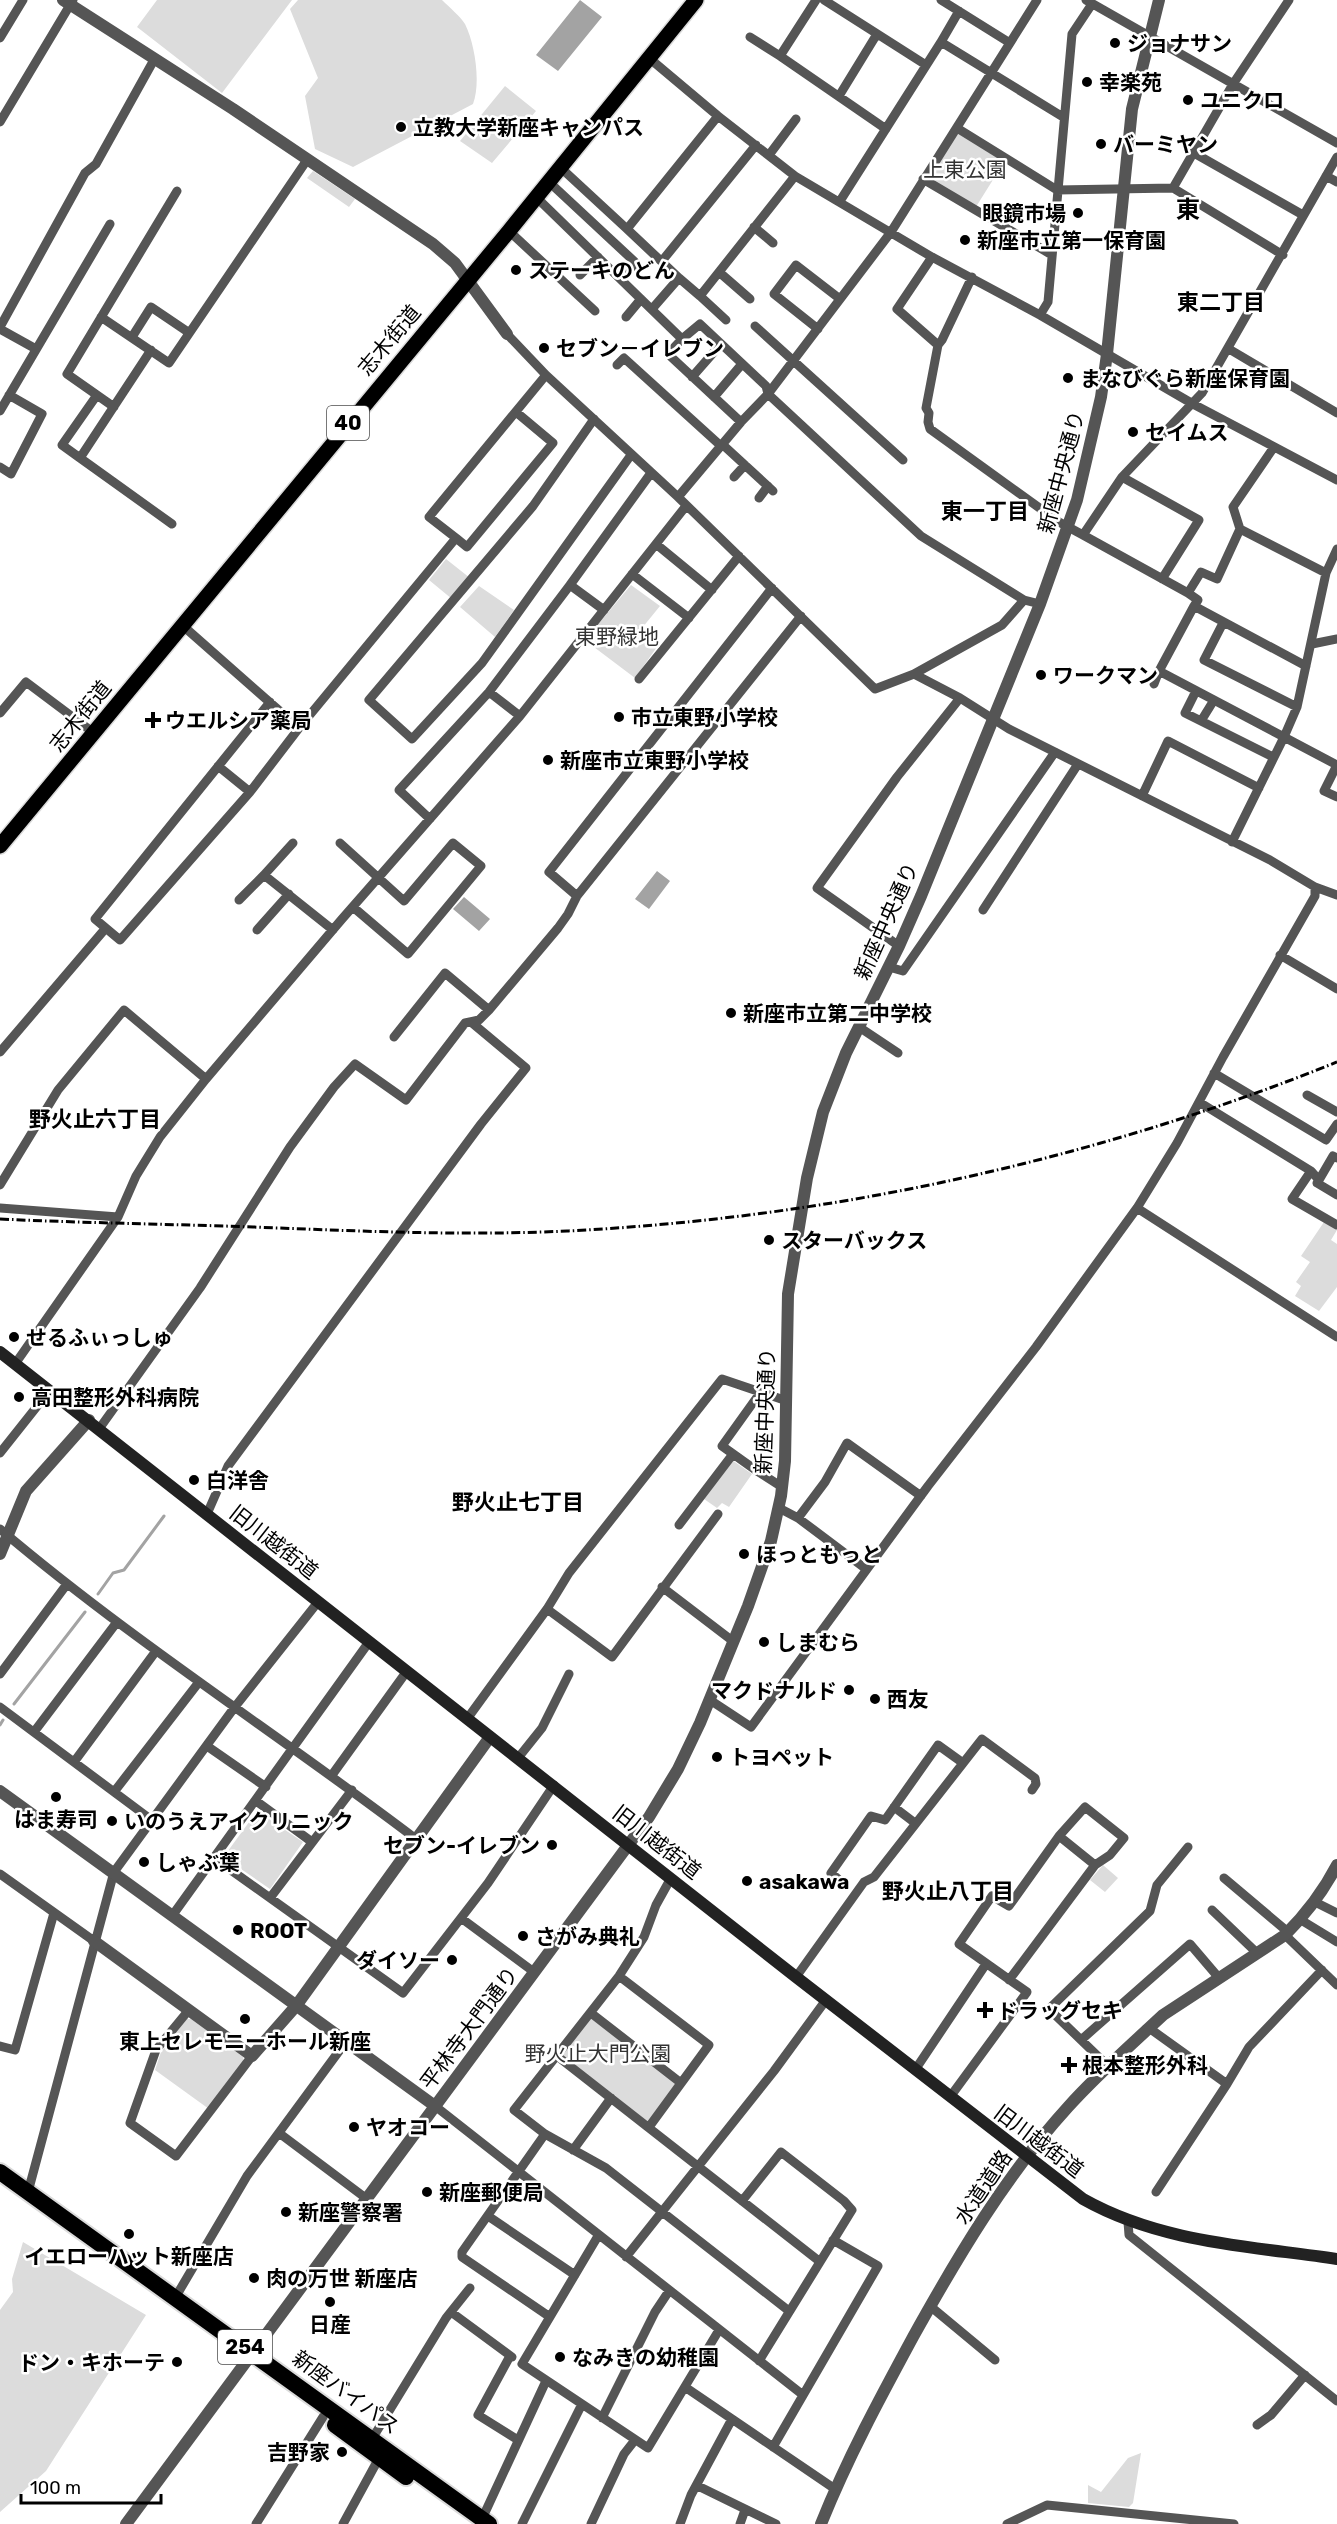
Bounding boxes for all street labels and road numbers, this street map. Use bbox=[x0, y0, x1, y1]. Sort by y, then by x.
street label: 志木街道 bbox=[352, 300, 426, 380]
road number: 40 bbox=[327, 406, 369, 440]
street label: 新座中央通り bbox=[1033, 408, 1089, 536]
street label: 志木街道 bbox=[44, 675, 116, 757]
street label: 新座中央通り bbox=[849, 858, 923, 984]
street label: 新座中央通り bbox=[750, 1348, 780, 1474]
street label: 旧川越街道 bbox=[225, 1500, 323, 1584]
street label: 旧川越街道 bbox=[608, 1800, 706, 1884]
street label: 平林寺大門通り bbox=[415, 1962, 523, 2094]
street label: 旧川越街道 bbox=[990, 2099, 1088, 2183]
street label: 水道道路 bbox=[949, 2145, 1017, 2229]
road number: 254 bbox=[218, 2330, 272, 2364]
street label: 新座バイパス bbox=[288, 2345, 404, 2439]

